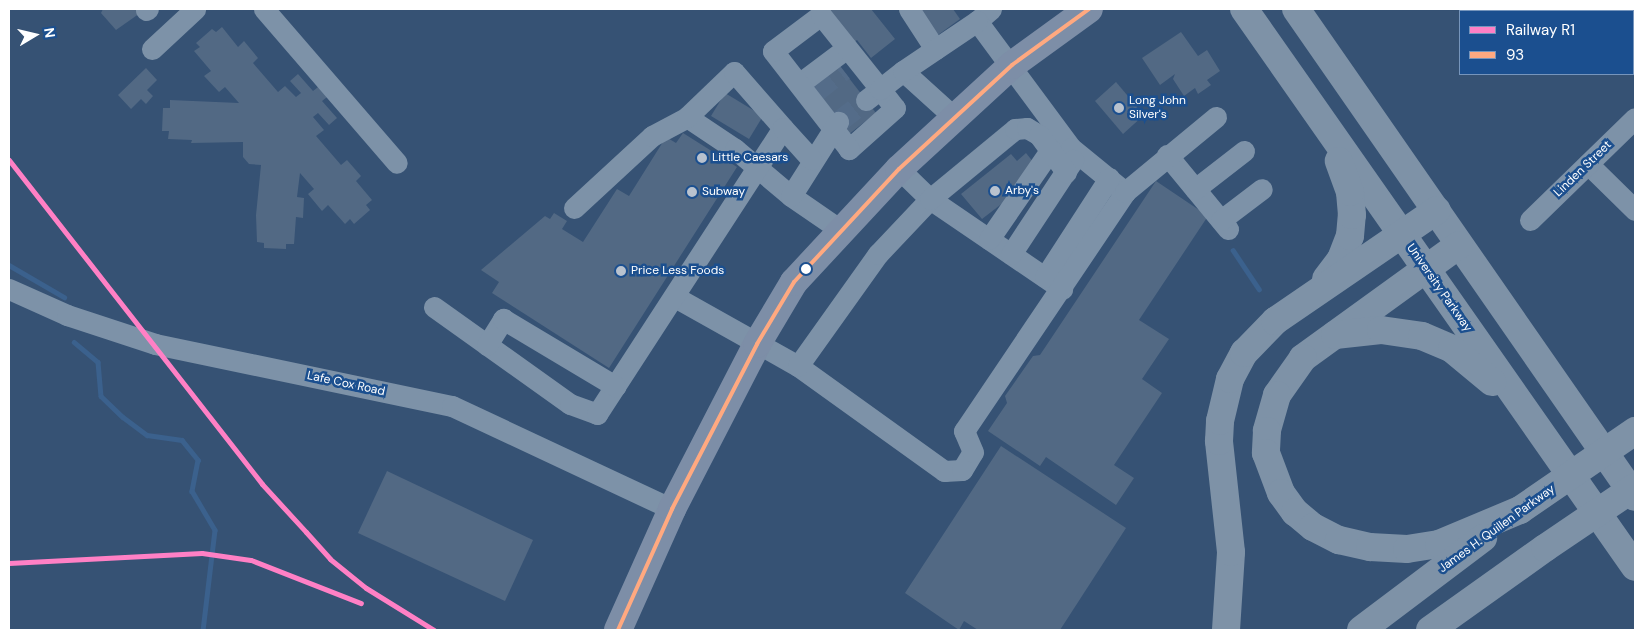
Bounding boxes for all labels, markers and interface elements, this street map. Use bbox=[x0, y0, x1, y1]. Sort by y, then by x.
north arrow bbox=[10, 10, 60, 60]
legend bbox=[1459, 10, 1634, 75]
text: Railway R1 bbox=[1506, 20, 1575, 40]
text: N bbox=[40, 26, 60, 39]
text: 93 bbox=[1506, 45, 1524, 65]
place label: Long John Silver's bbox=[1129, 94, 1186, 122]
marker: Long John Silver's bbox=[1113, 102, 1125, 114]
street label: Linden Street bbox=[1551, 138, 1615, 200]
place label: Little Caesars bbox=[712, 151, 788, 165]
marker: Little Caesars bbox=[696, 152, 708, 164]
place label: Arby's bbox=[1005, 184, 1039, 198]
place label: Subway bbox=[702, 185, 745, 199]
marker: Arby's bbox=[989, 185, 1001, 197]
marker: Subway bbox=[686, 186, 698, 198]
street label: University Parkway bbox=[1403, 241, 1475, 335]
place label: Price Less Foods bbox=[631, 264, 724, 278]
unlabelled marker bbox=[801, 264, 811, 274]
marker: Price Less Foods bbox=[615, 265, 627, 277]
street label: Lafe Cox Road bbox=[306, 369, 386, 399]
street label: James H. Quillen Parkway bbox=[1436, 482, 1558, 576]

